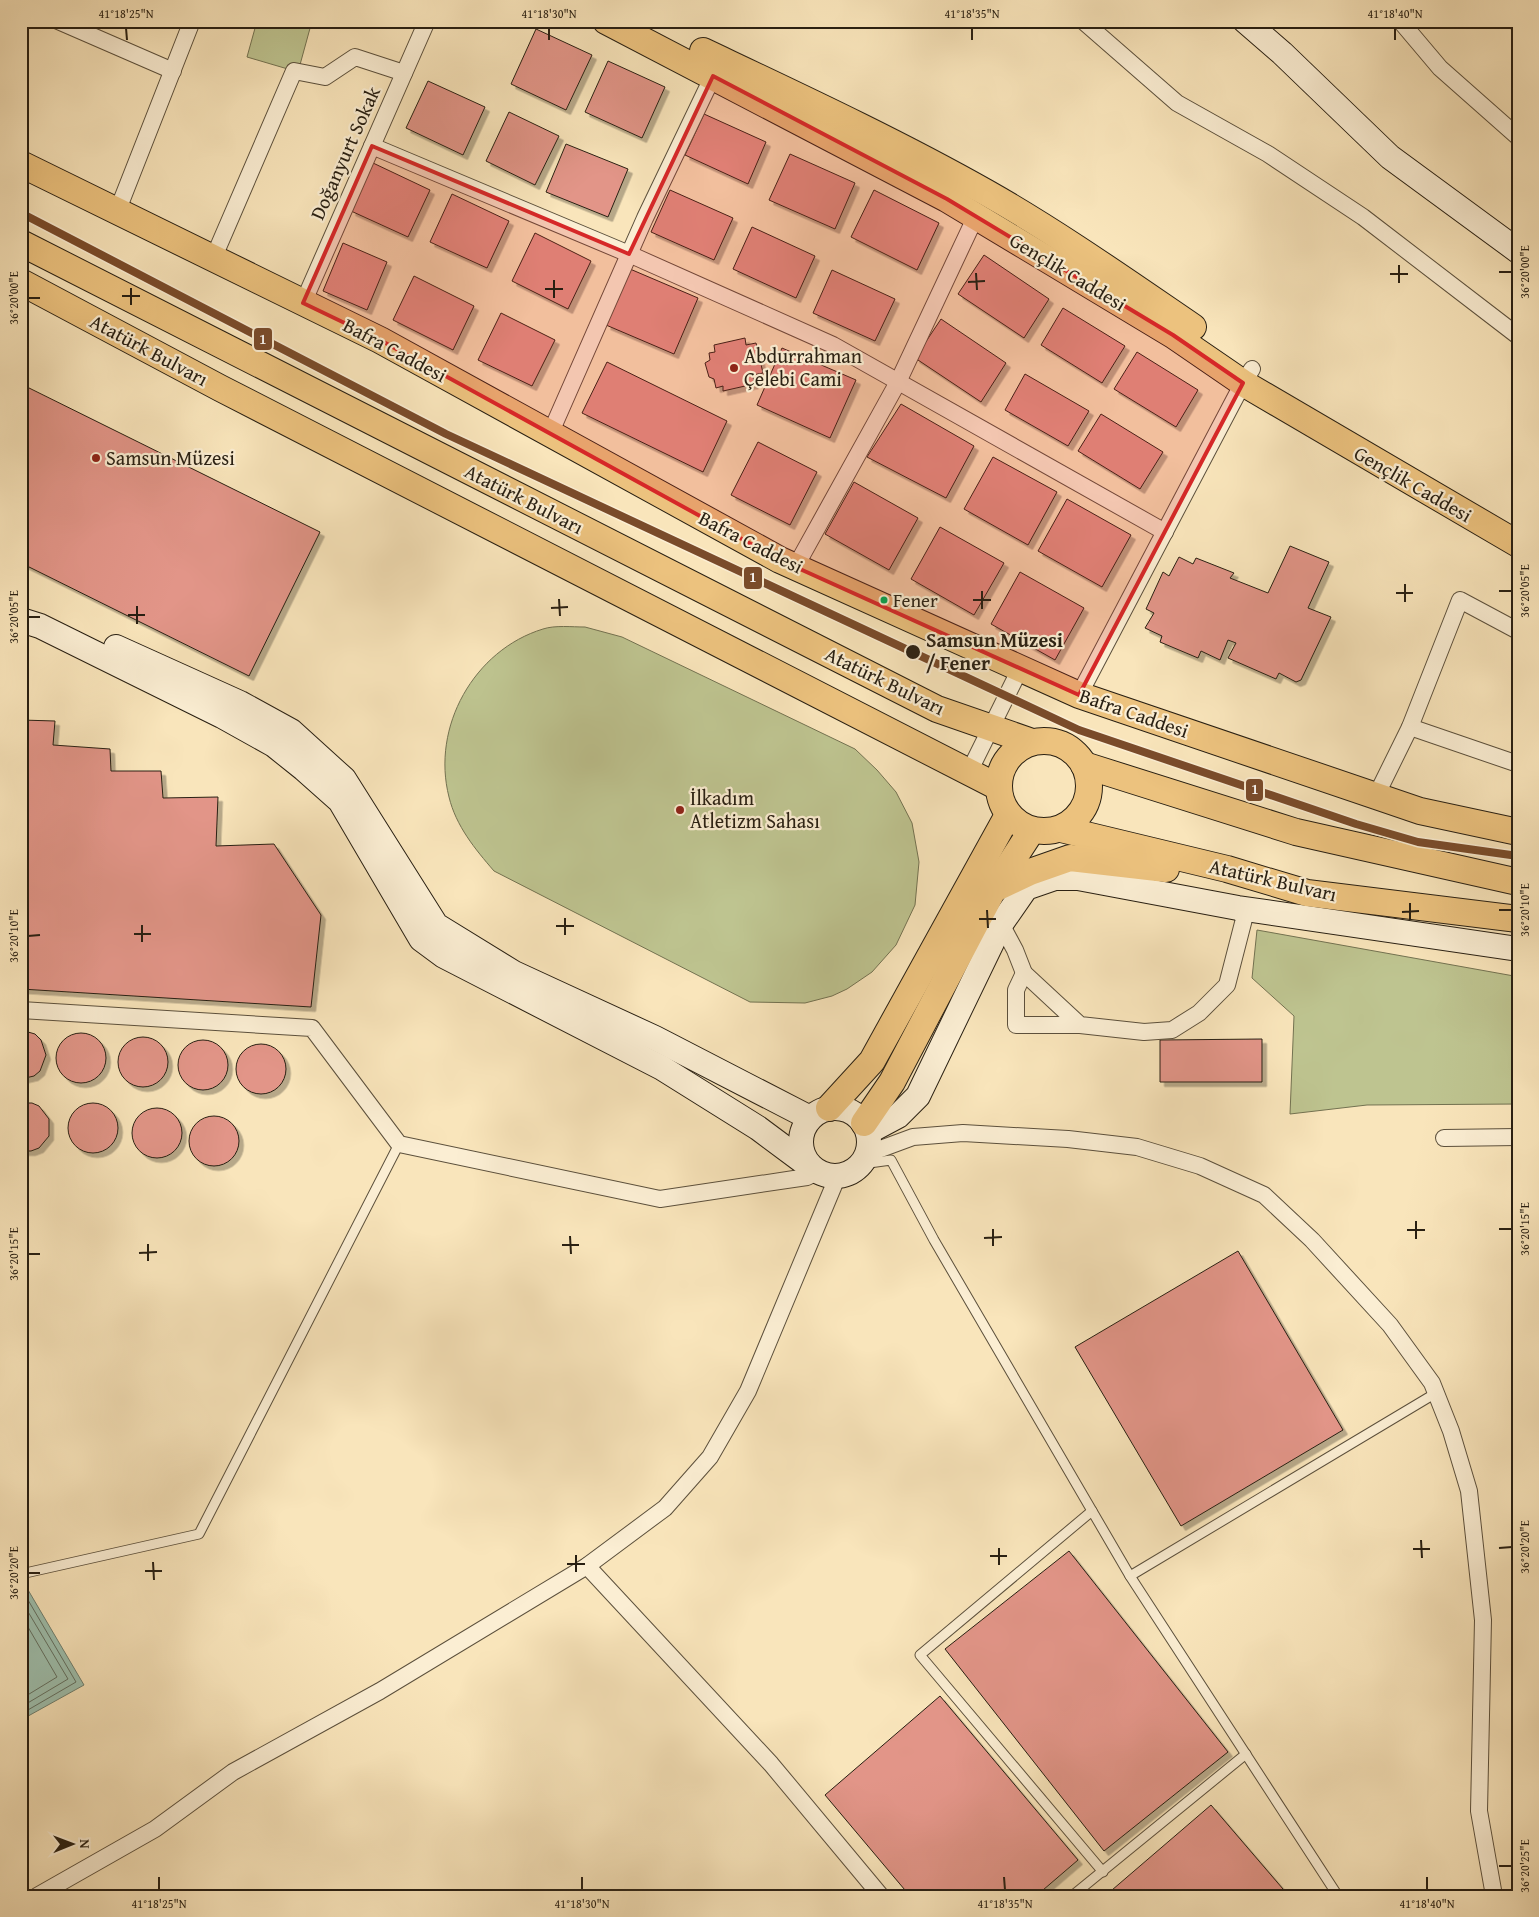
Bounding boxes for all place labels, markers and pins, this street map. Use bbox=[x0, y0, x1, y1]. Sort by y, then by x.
place label: Abdurrahman Çelebi Cami bbox=[744, 341, 862, 393]
marker: Abdurrahman Çelebi Cami bbox=[728, 362, 740, 374]
place label: Samsun Müzesi bbox=[106, 443, 235, 472]
marker: Samsun Müzesi bbox=[90, 452, 102, 464]
place label: Fener bbox=[893, 586, 938, 614]
marker: Fener bbox=[879, 595, 889, 605]
place label: Samsun Müzesi / Fener bbox=[926, 625, 1063, 677]
marker: Samsun Müzesi / Fener bbox=[904, 643, 922, 661]
place label: İlkadım Atletizm Sahası bbox=[690, 783, 820, 835]
marker: İlkadım Atletizm Sahası bbox=[674, 804, 686, 816]

